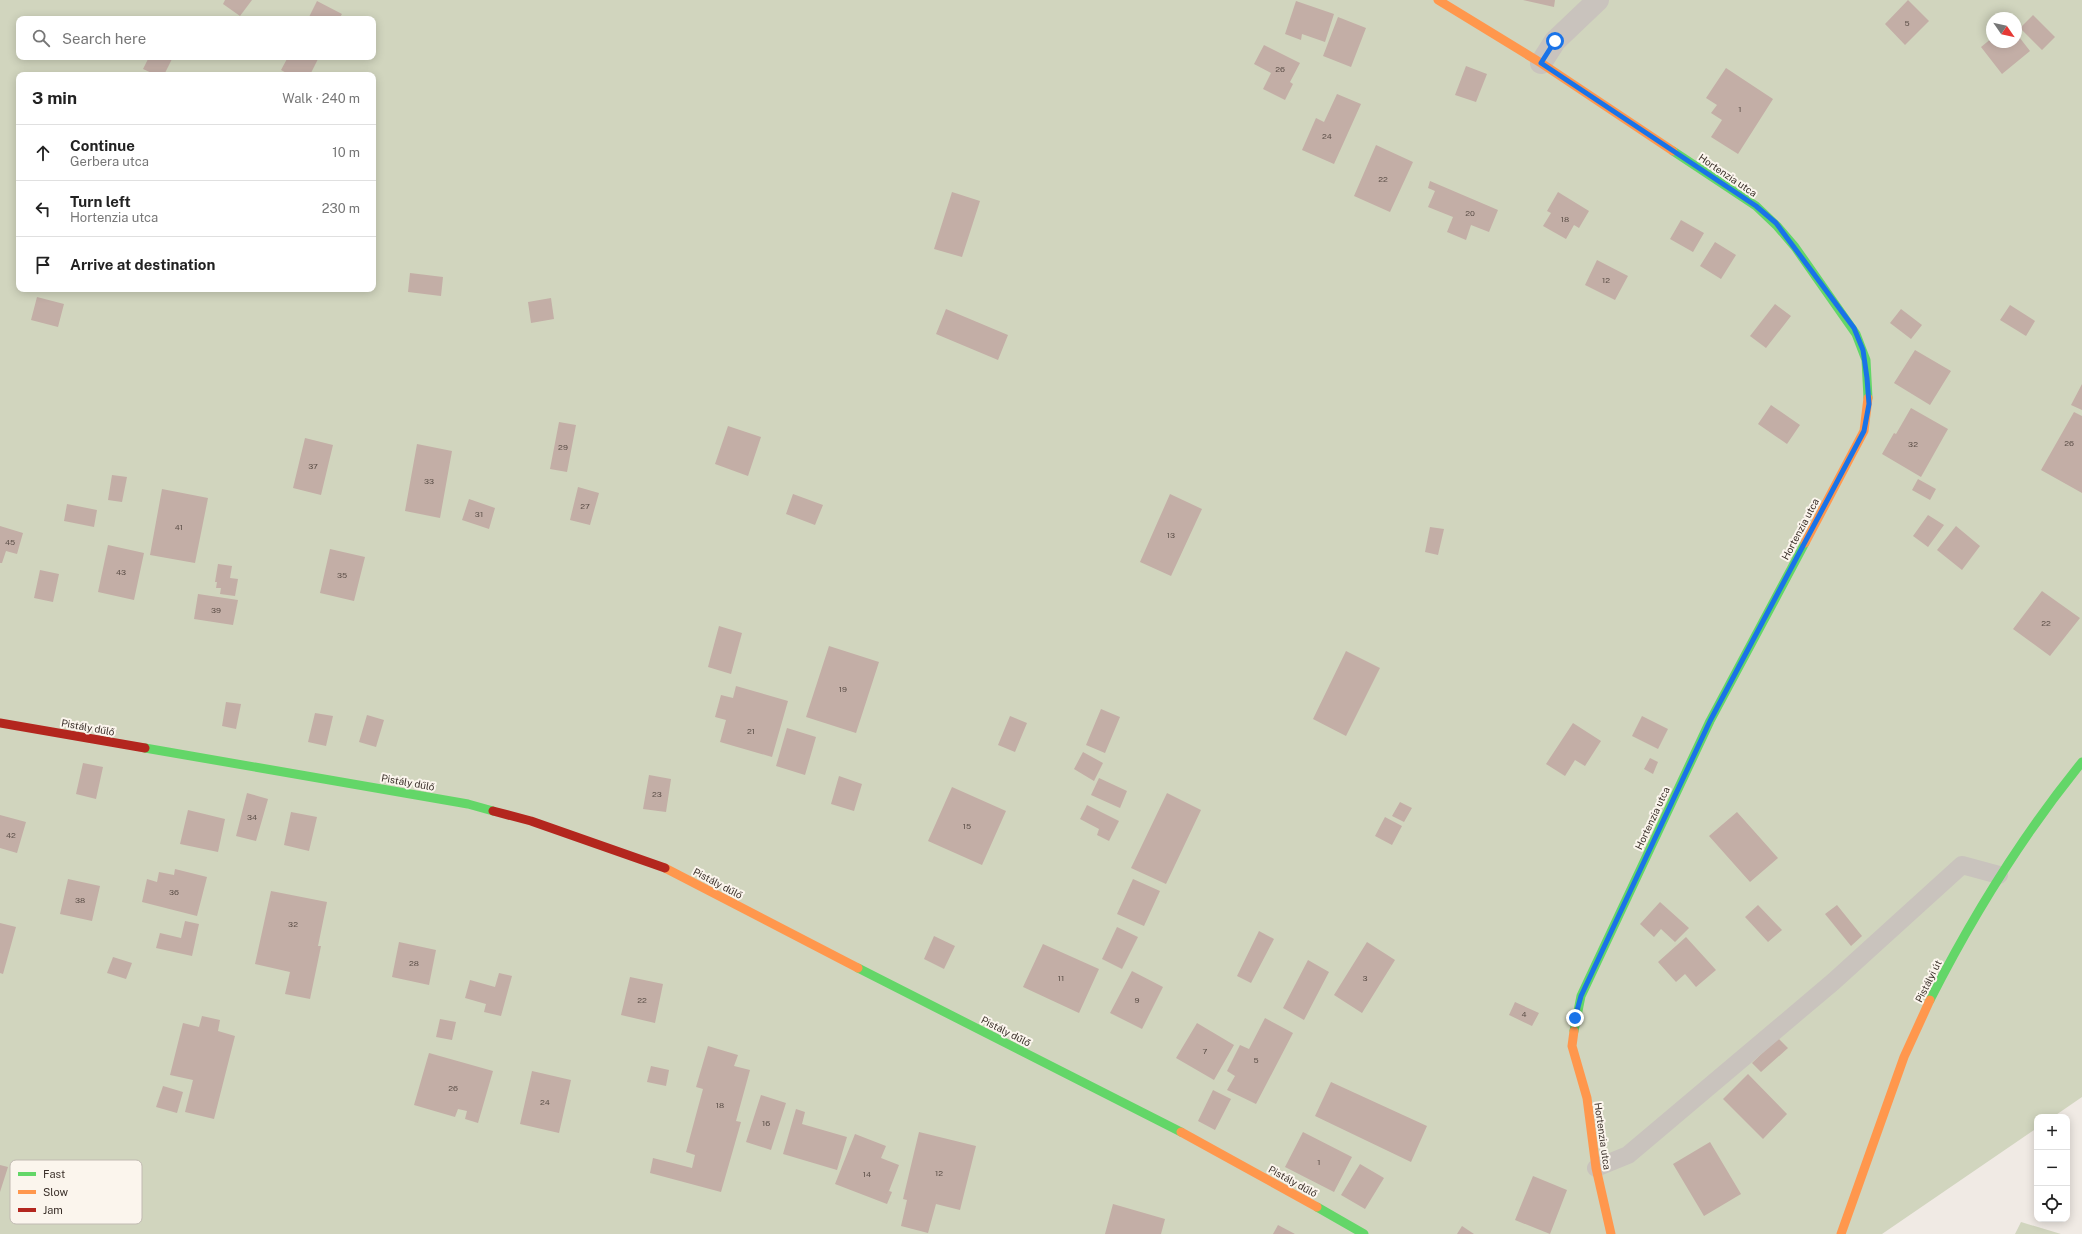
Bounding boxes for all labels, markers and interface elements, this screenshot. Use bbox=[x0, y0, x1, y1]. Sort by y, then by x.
north arrow bbox=[1986, 12, 2022, 48]
search box bbox=[16, 16, 376, 60]
house number: 5 bbox=[1904, 18, 1910, 28]
icon: search bbox=[30, 27, 52, 49]
text: Search here bbox=[62, 30, 146, 47]
route start bbox=[1546, 32, 1564, 50]
house number: 26 bbox=[1275, 64, 1285, 74]
text: 3 min bbox=[32, 88, 77, 108]
text: Walk · 240 m bbox=[282, 91, 360, 106]
house number: 1 bbox=[1738, 104, 1742, 114]
house number: 24 bbox=[1322, 131, 1332, 141]
text: Continue bbox=[70, 137, 135, 154]
icon: ahead bbox=[32, 142, 54, 164]
text: 10 m bbox=[332, 145, 360, 160]
street label: Hortenzia utca bbox=[1697, 151, 1759, 199]
text: Gerbera utca bbox=[70, 154, 149, 169]
house number: 22 bbox=[1378, 174, 1388, 184]
text: Turn left bbox=[70, 193, 131, 210]
icon: left bbox=[32, 198, 54, 220]
text: 230 m bbox=[322, 201, 360, 216]
house number: 20 bbox=[1465, 208, 1475, 218]
text: Hortenzia utca bbox=[70, 210, 158, 225]
house number: 18 bbox=[1561, 214, 1569, 224]
icon: arrive bbox=[32, 254, 54, 276]
text: Arrive at destination bbox=[70, 256, 215, 273]
house number: 12 bbox=[1602, 275, 1610, 285]
house number: 26 bbox=[2064, 438, 2074, 448]
house number: 32 bbox=[1908, 439, 1918, 449]
house number: 29 bbox=[558, 442, 568, 452]
house number: 37 bbox=[308, 461, 318, 471]
house number: 33 bbox=[424, 476, 434, 486]
street label: Hortenzia utca bbox=[1779, 496, 1821, 562]
house number: 27 bbox=[580, 501, 590, 511]
house number: 31 bbox=[475, 509, 483, 519]
house number: 41 bbox=[175, 522, 183, 532]
house number: 13 bbox=[1167, 530, 1175, 540]
house number: 45 bbox=[5, 537, 15, 547]
house number: 43 bbox=[116, 567, 126, 577]
house number: 35 bbox=[337, 570, 347, 580]
house number: 39 bbox=[211, 605, 221, 615]
house number: 22 bbox=[2041, 618, 2051, 628]
house number: 19 bbox=[839, 684, 847, 694]
street label: Pistály dűlő bbox=[60, 716, 116, 738]
house number: 21 bbox=[747, 726, 755, 736]
street label: Pistály dűlő bbox=[380, 771, 436, 793]
street label: Hortenzia utca bbox=[1632, 785, 1672, 851]
house number: 23 bbox=[652, 789, 662, 799]
house number: 34 bbox=[247, 812, 257, 822]
house number: 15 bbox=[963, 821, 971, 831]
house number: 42 bbox=[6, 830, 16, 840]
street label: Pistály dűlő bbox=[691, 865, 745, 901]
house number: 36 bbox=[169, 887, 179, 897]
house number: 38 bbox=[75, 895, 85, 905]
house number: 32 bbox=[288, 919, 298, 929]
house number: 28 bbox=[409, 958, 419, 968]
street label: Pistályi út bbox=[1912, 958, 1944, 1004]
house number: 11 bbox=[1058, 973, 1064, 983]
house number: 3 bbox=[1362, 973, 1368, 983]
house number: 22 bbox=[637, 995, 647, 1005]
house number: 9 bbox=[1135, 995, 1140, 1005]
house number: 4 bbox=[1521, 1009, 1527, 1019]
route end bbox=[1566, 1009, 1584, 1027]
street label: Pistály dűlő bbox=[979, 1013, 1033, 1049]
house number: 7 bbox=[1203, 1046, 1208, 1056]
house number: 5 bbox=[1253, 1055, 1259, 1065]
house number: 26 bbox=[448, 1083, 458, 1093]
house number: 24 bbox=[540, 1097, 550, 1107]
house number: 18 bbox=[716, 1100, 724, 1110]
street label: Hortenzia utca bbox=[1592, 1102, 1614, 1170]
map controls bbox=[2034, 1114, 2070, 1222]
button: + bbox=[2034, 1114, 2070, 1150]
house number: 16 bbox=[762, 1118, 770, 1128]
button: − bbox=[2034, 1150, 2070, 1186]
house number: 1 bbox=[1317, 1157, 1321, 1167]
legend bbox=[10, 1160, 142, 1224]
street label: Pistály dűlő bbox=[1267, 1163, 1320, 1199]
text: Fast bbox=[43, 1168, 65, 1180]
house number: 12 bbox=[935, 1168, 943, 1178]
house number: 14 bbox=[863, 1169, 871, 1179]
text: Slow bbox=[43, 1186, 69, 1198]
button: locate bbox=[2034, 1186, 2070, 1222]
text: Jam bbox=[43, 1204, 63, 1216]

